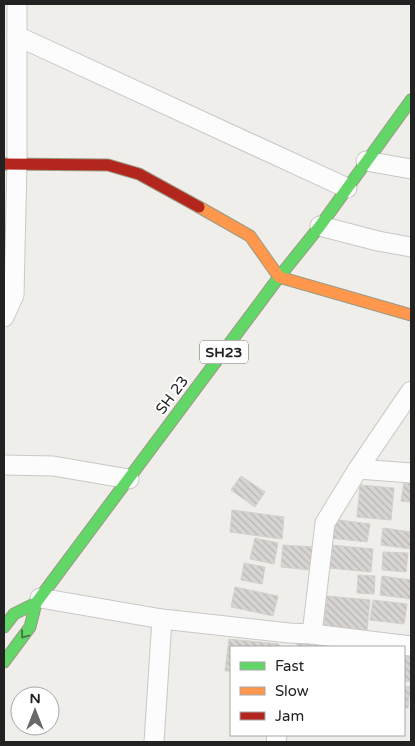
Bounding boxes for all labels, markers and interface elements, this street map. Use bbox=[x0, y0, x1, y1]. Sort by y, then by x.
road number: SH23 bbox=[200, 341, 248, 364]
street label: SH 23 bbox=[152, 372, 192, 418]
one-way arrow bbox=[22, 629, 30, 638]
legend bbox=[230, 646, 405, 736]
text: Fast bbox=[275, 657, 305, 675]
text: Slow bbox=[275, 682, 309, 700]
north arrow bbox=[10, 686, 60, 736]
text: N bbox=[29, 690, 41, 707]
text: Jam bbox=[275, 707, 304, 725]

